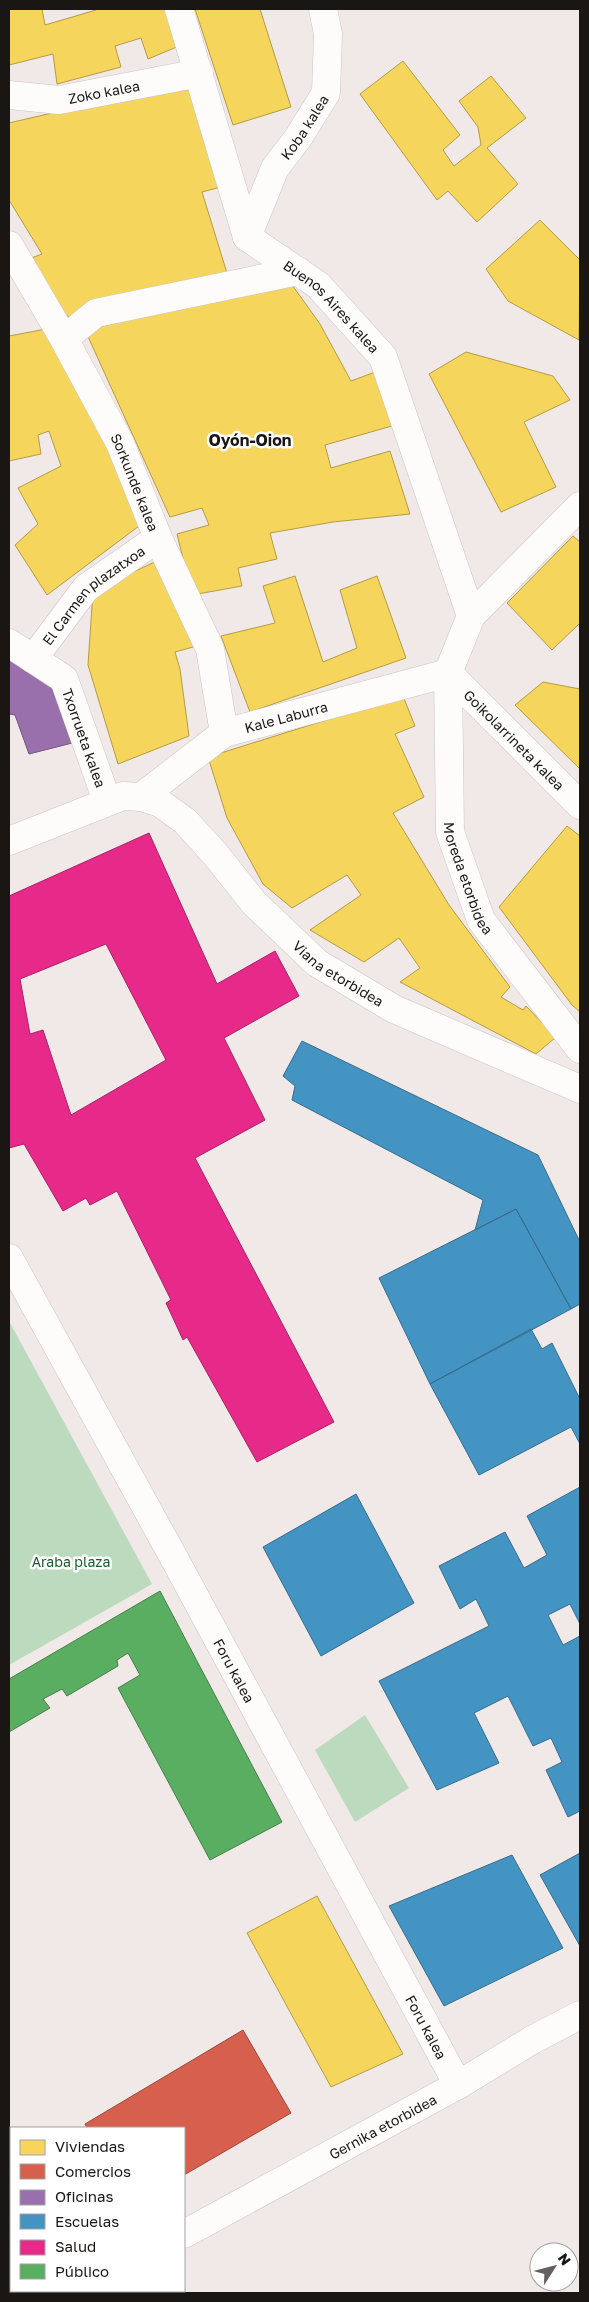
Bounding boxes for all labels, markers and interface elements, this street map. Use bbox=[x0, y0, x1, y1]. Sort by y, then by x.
street label: Zoko kalea bbox=[67, 76, 141, 107]
street label: Koba kalea bbox=[277, 91, 331, 162]
street label: Buenos Aires kalea bbox=[281, 256, 383, 356]
street label: Sorkunde kalea bbox=[108, 430, 163, 534]
district label: Oyón-Oion bbox=[209, 430, 291, 450]
street label: El Carmen plazatxoa bbox=[38, 542, 148, 648]
street label: Txorrueta kalea bbox=[59, 686, 110, 790]
street label: Goikolarrineta kalea bbox=[461, 686, 568, 793]
street label: Kale Laburra bbox=[243, 697, 329, 736]
street label: Moreda etorbidea bbox=[441, 822, 497, 937]
street label: Viana etorbidea bbox=[290, 937, 387, 1009]
park label: Araba plaza bbox=[32, 1553, 110, 1570]
street label: Foru kalea bbox=[210, 1635, 259, 1705]
street label: Foru kalea bbox=[403, 1992, 451, 2062]
street label: Gernika etorbidea bbox=[326, 2090, 439, 2162]
legend bbox=[10, 2127, 185, 2292]
text: Viviendas bbox=[55, 2137, 125, 2155]
text: Comercios bbox=[55, 2162, 131, 2180]
text: Oficinas bbox=[55, 2187, 113, 2205]
text: Escuelas bbox=[55, 2212, 119, 2230]
text: Salud bbox=[55, 2237, 96, 2255]
north arrow bbox=[529, 2242, 579, 2292]
text: N bbox=[555, 2250, 575, 2268]
text: Público bbox=[55, 2262, 109, 2280]

